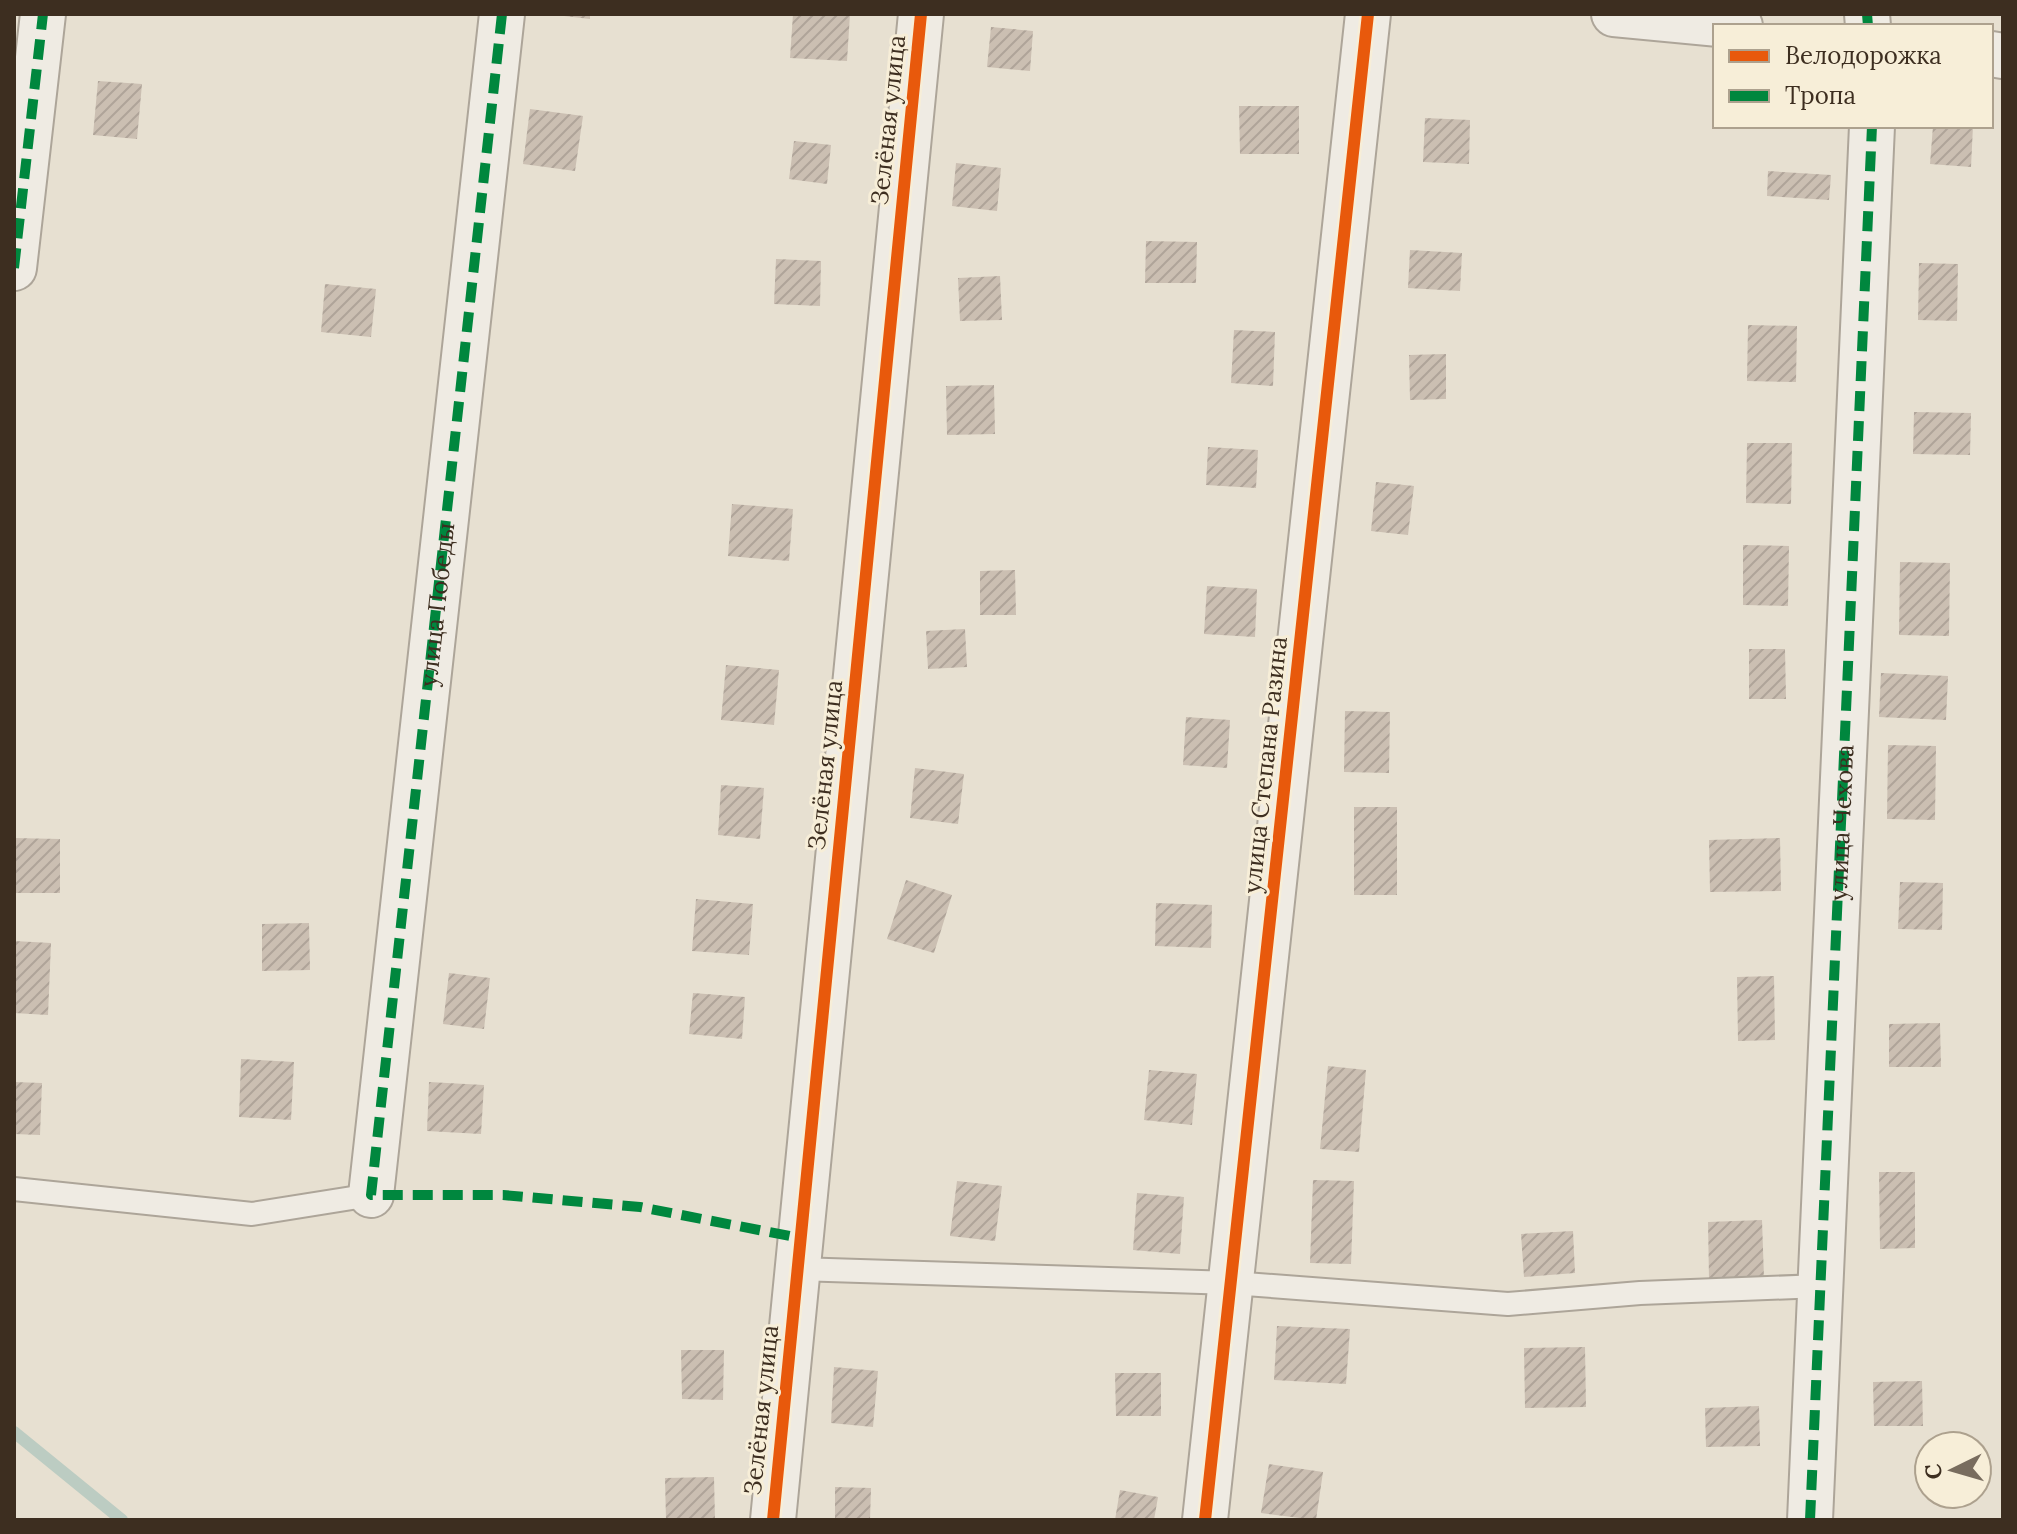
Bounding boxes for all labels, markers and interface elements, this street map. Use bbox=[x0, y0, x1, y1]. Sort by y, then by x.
legend bbox=[1713, 24, 1993, 128]
street label: Зелёная улица bbox=[864, 34, 912, 206]
text: Велодорожка bbox=[1785, 40, 1942, 71]
text: Тропа bbox=[1785, 80, 1856, 111]
street label: улица Победы bbox=[412, 521, 461, 688]
street label: улица Степана Разина bbox=[1236, 635, 1294, 895]
street label: Зелёная улица bbox=[801, 679, 849, 851]
street label: улица Чехова bbox=[1822, 744, 1860, 902]
street label: Зелёная улица bbox=[737, 1324, 785, 1496]
north arrow bbox=[1913, 1430, 1993, 1510]
text: С bbox=[1918, 1463, 1948, 1481]

